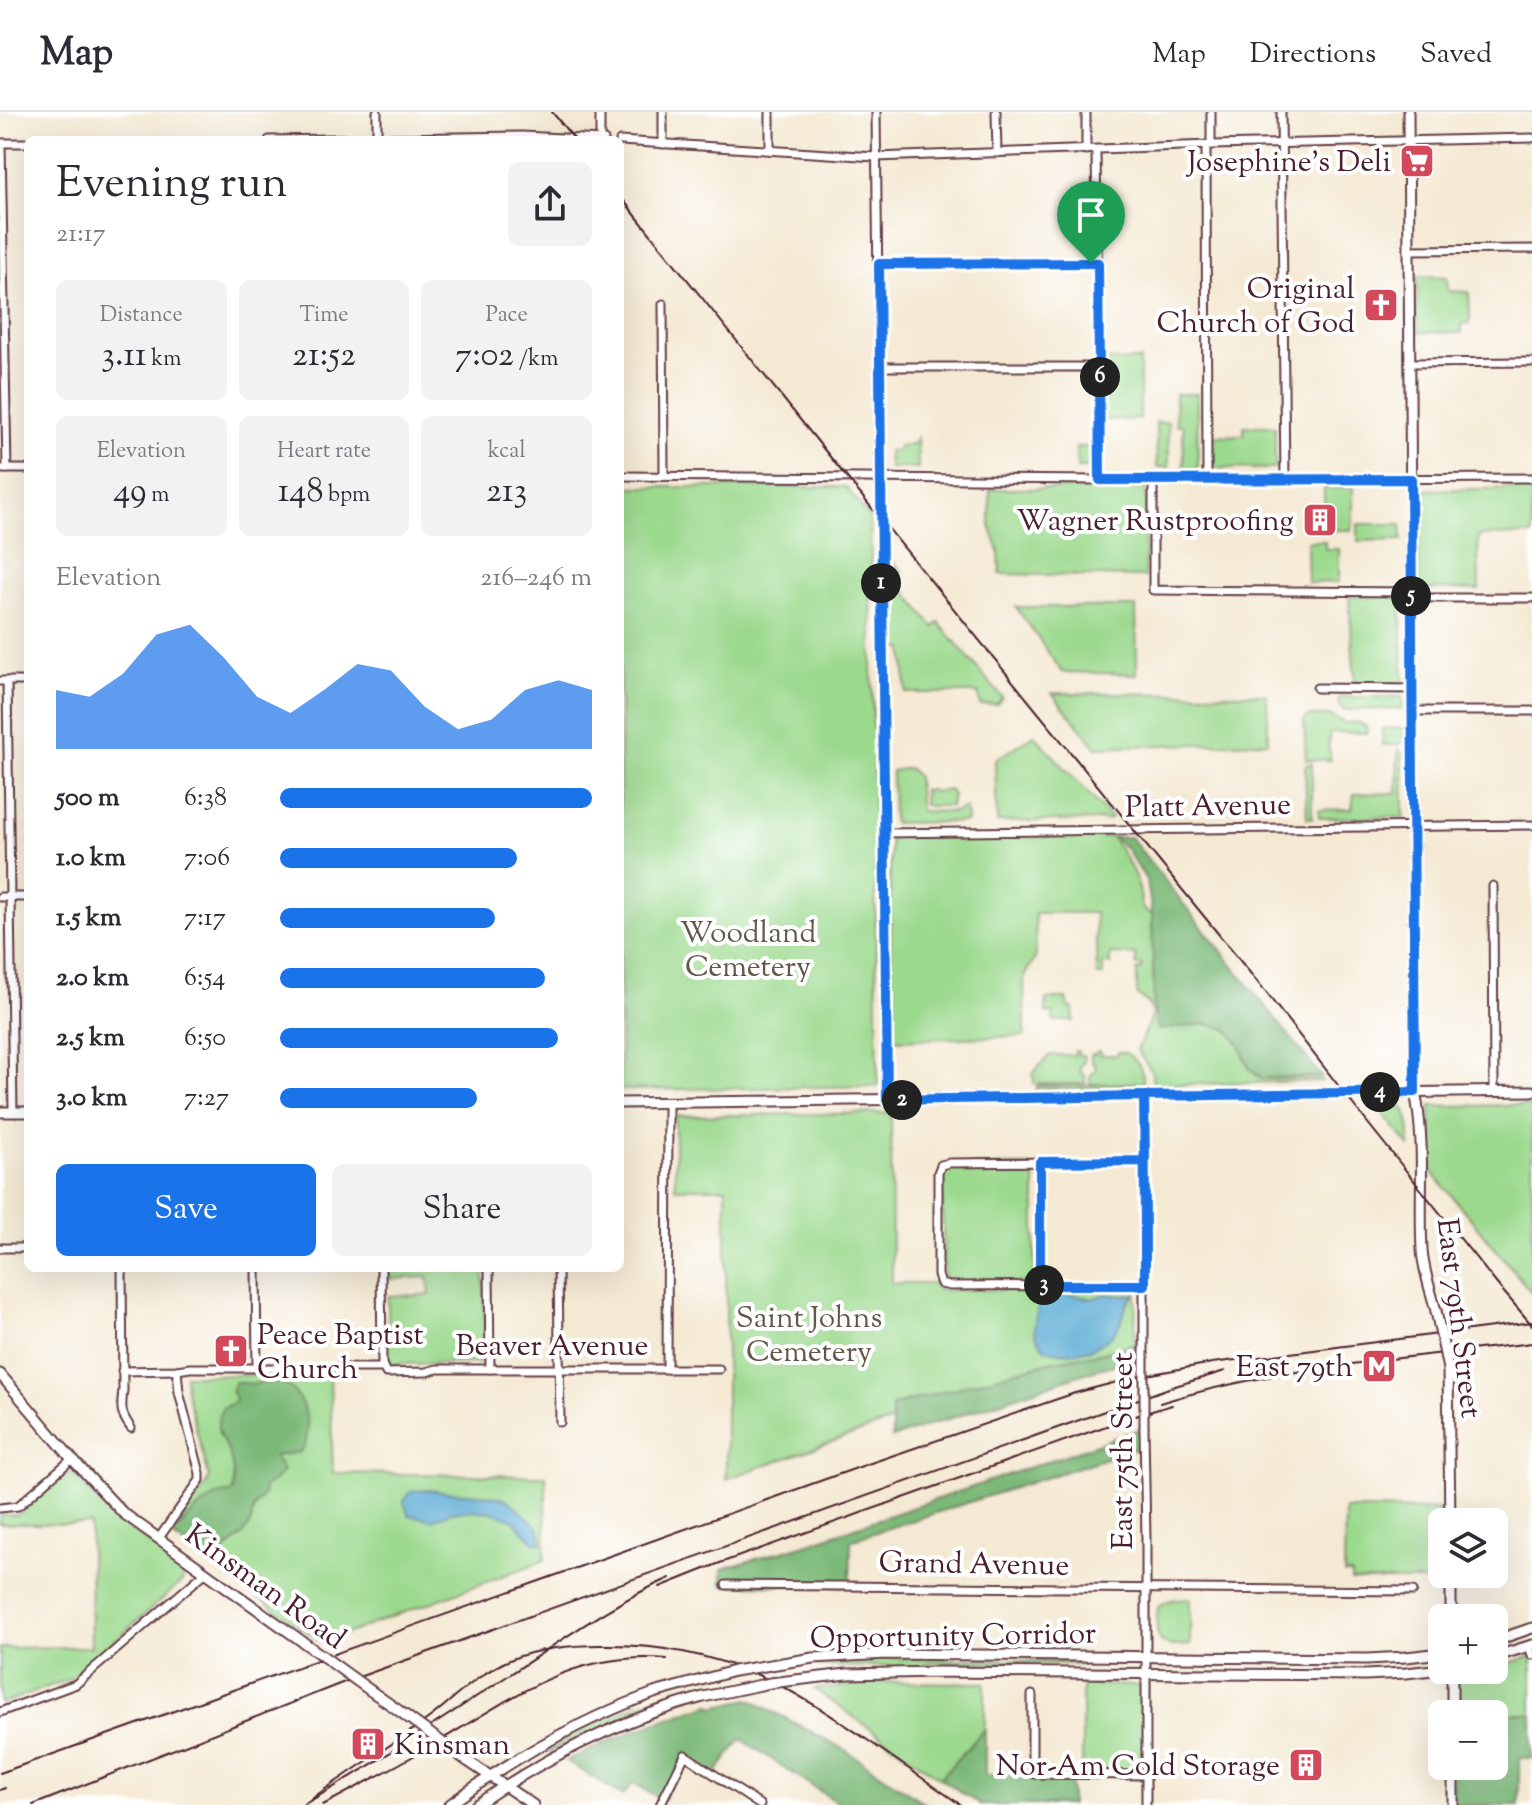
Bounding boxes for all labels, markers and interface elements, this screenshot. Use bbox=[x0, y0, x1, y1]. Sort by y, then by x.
text: Map bbox=[40, 28, 113, 82]
text: Map bbox=[1152, 35, 1206, 75]
text: Directions bbox=[1250, 35, 1376, 75]
text: Saved bbox=[1420, 35, 1492, 75]
place label: Josephine's Deli bbox=[1185, 142, 1391, 185]
supermarket icon: Josephine's Deli bbox=[1398, 142, 1436, 180]
text: Evening run bbox=[56, 154, 288, 217]
button: share bbox=[508, 162, 592, 246]
pin bbox=[1057, 181, 1125, 263]
icon: arrive bbox=[1069, 193, 1113, 237]
text: 21:17 bbox=[56, 216, 106, 253]
place label: Original Church of God bbox=[1156, 269, 1355, 346]
church icon: Original Church of God bbox=[1362, 286, 1400, 324]
text: Distance bbox=[100, 300, 183, 332]
text: Time bbox=[300, 300, 348, 332]
text: Pace bbox=[486, 300, 528, 332]
text: 3.11 bbox=[101, 332, 147, 381]
text: 21:52 bbox=[292, 332, 356, 381]
text: 7:02 bbox=[455, 332, 514, 381]
text: km bbox=[147, 344, 181, 376]
text: /km bbox=[514, 344, 558, 376]
pin: 6 bbox=[1080, 357, 1120, 397]
text: 6 bbox=[1095, 361, 1105, 393]
text: Elevation bbox=[97, 436, 186, 468]
text: Heart rate bbox=[277, 436, 371, 468]
text: kcal bbox=[488, 436, 526, 468]
text: 49 bbox=[113, 468, 147, 517]
text: 148 bbox=[278, 468, 323, 517]
text: 213 bbox=[486, 468, 527, 517]
text: m bbox=[147, 480, 169, 512]
text: bpm bbox=[323, 480, 370, 512]
place label: Wagner Rustproofing bbox=[1016, 501, 1294, 544]
building icon: Wagner Rustproofing bbox=[1301, 501, 1339, 539]
text: Elevation bbox=[56, 560, 161, 597]
text: 216–246 m bbox=[480, 560, 592, 597]
pin: 1 bbox=[861, 563, 901, 603]
text: 1 bbox=[877, 567, 885, 599]
pin: 5 bbox=[1391, 576, 1431, 616]
text: 5 bbox=[1407, 580, 1415, 612]
text: 500 m bbox=[56, 780, 119, 817]
text: 6:38 bbox=[184, 780, 227, 817]
street label: Platt Avenue bbox=[1125, 785, 1291, 830]
text: 1.0 km bbox=[56, 840, 126, 877]
text: 7:06 bbox=[184, 840, 230, 877]
text: 1.5 km bbox=[56, 900, 122, 937]
text: 7:17 bbox=[184, 900, 226, 937]
park label: Woodland Cemetery bbox=[680, 913, 816, 990]
text: 2.0 km bbox=[56, 960, 129, 997]
text: 6:54 bbox=[184, 960, 225, 997]
text: 2.5 km bbox=[56, 1020, 125, 1057]
text: 6:50 bbox=[184, 1020, 226, 1057]
pin: 4 bbox=[1360, 1072, 1400, 1112]
text: 4 bbox=[1374, 1076, 1386, 1108]
text: 3.0 km bbox=[56, 1080, 127, 1117]
text: 7:27 bbox=[184, 1080, 229, 1117]
pin: 2 bbox=[882, 1080, 922, 1120]
text: 2 bbox=[897, 1084, 907, 1116]
button: Save bbox=[56, 1164, 316, 1256]
button: Share bbox=[332, 1164, 592, 1256]
street label: East 79th Street bbox=[1424, 1216, 1491, 1421]
pin: 3 bbox=[1024, 1265, 1064, 1305]
text: 3 bbox=[1040, 1269, 1048, 1301]
park label: Saint Johns Cemetery bbox=[736, 1298, 882, 1375]
place label: Peace Baptist Church bbox=[257, 1315, 424, 1392]
street label: Beaver Avenue bbox=[456, 1326, 648, 1369]
church icon: Peace Baptist Church bbox=[212, 1332, 250, 1370]
place label: East 79th bbox=[1236, 1347, 1353, 1390]
metro station icon: East 79th bbox=[1360, 1347, 1398, 1385]
street label: East 75th Street bbox=[1103, 1352, 1146, 1550]
map controls bbox=[1428, 1508, 1508, 1780]
button: layers bbox=[1428, 1508, 1508, 1588]
street label: Kinsman Road bbox=[175, 1515, 354, 1661]
street label: Grand Avenue bbox=[878, 1542, 1070, 1589]
button: + bbox=[1428, 1604, 1508, 1684]
street label: Opportunity Corridor bbox=[809, 1614, 1097, 1661]
button: − bbox=[1428, 1700, 1508, 1780]
building icon: Kinsman bbox=[349, 1725, 387, 1763]
place label: Kinsman bbox=[394, 1725, 510, 1768]
place label: Nor-Am Cold Storage bbox=[996, 1746, 1280, 1789]
building icon: Nor-Am Cold Storage bbox=[1287, 1746, 1325, 1784]

